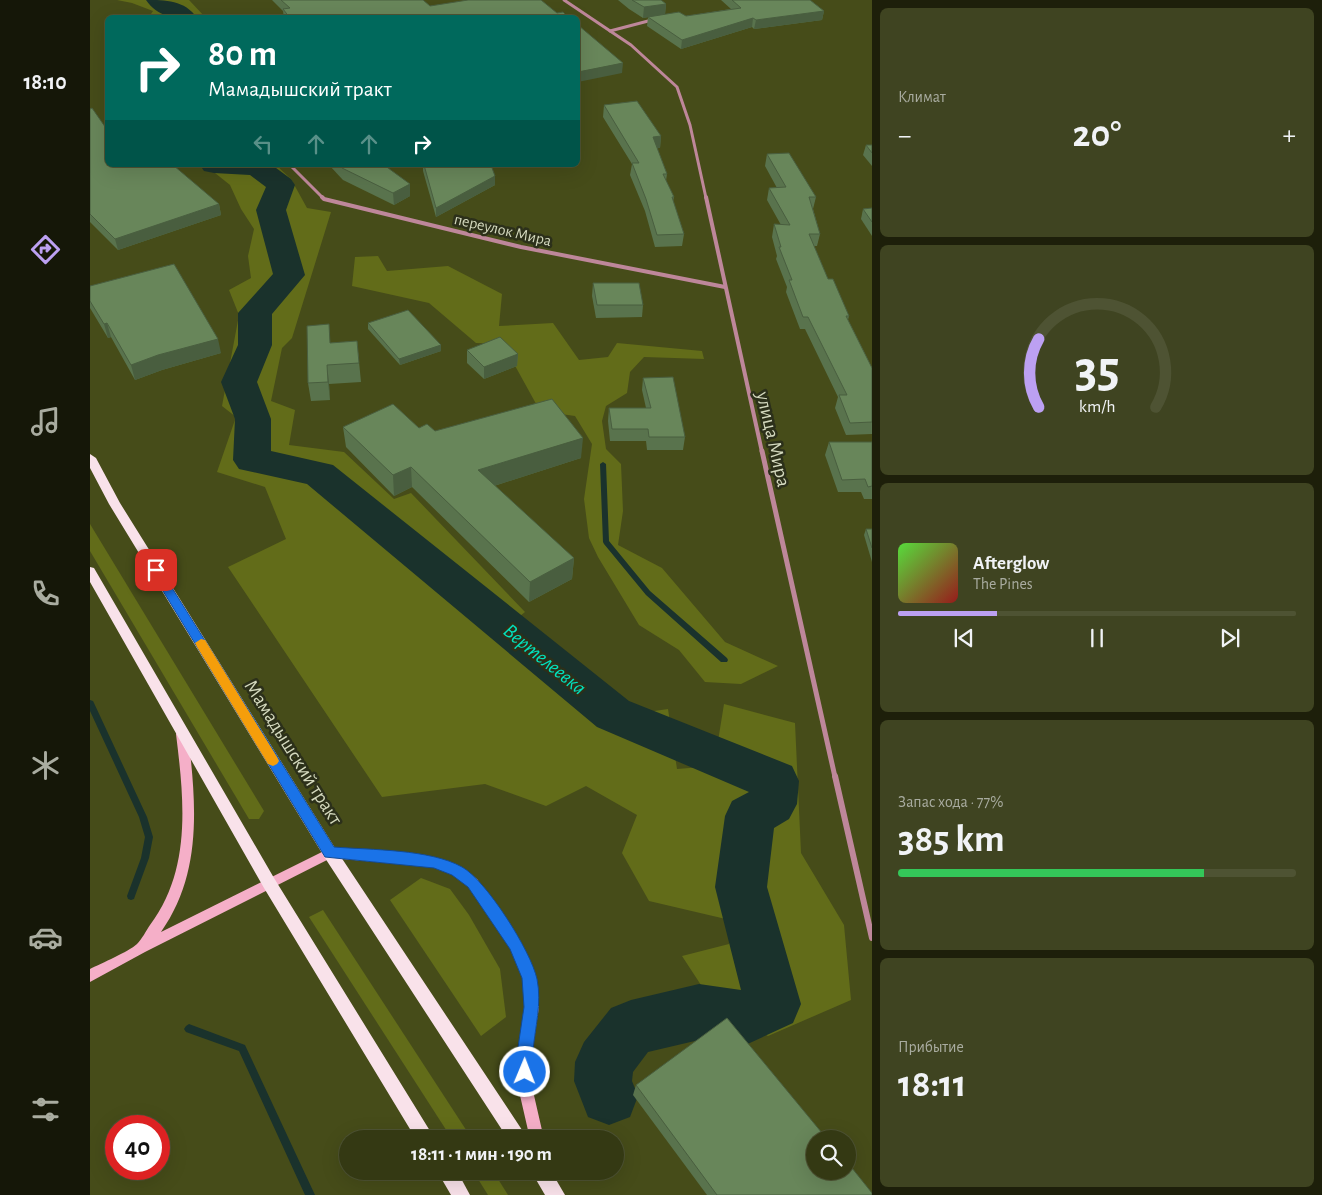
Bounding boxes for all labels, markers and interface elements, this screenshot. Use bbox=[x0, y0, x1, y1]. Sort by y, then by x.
icon: right bbox=[125, 35, 190, 100]
text: 80 m bbox=[208, 37, 277, 72]
text: 18:10 bbox=[23, 71, 67, 93]
text: Мамадышский тракт bbox=[208, 78, 392, 100]
text: Климат bbox=[898, 89, 946, 105]
text: 20° bbox=[1073, 116, 1121, 154]
text: − bbox=[898, 122, 911, 150]
text: + bbox=[1283, 122, 1296, 150]
icon: left bbox=[249, 130, 277, 158]
icon: ahead bbox=[302, 130, 330, 158]
icon: ahead bbox=[355, 130, 383, 158]
icon: right bbox=[408, 130, 436, 158]
street label: переулок Мира bbox=[452, 211, 553, 250]
icon: directions bbox=[28, 232, 63, 267]
text: 35 bbox=[1075, 344, 1119, 396]
street label: улица Мира bbox=[752, 389, 794, 489]
text: km/h bbox=[1079, 398, 1115, 416]
icon: music bbox=[28, 404, 63, 439]
pin bbox=[135, 549, 177, 591]
text: Afterglow bbox=[973, 554, 1049, 573]
icon: arrive bbox=[142, 556, 170, 584]
icon: phone bbox=[28, 576, 63, 611]
text: The Pines bbox=[973, 576, 1033, 592]
water label: Вертелеевка bbox=[499, 620, 590, 700]
icon: previous bbox=[950, 624, 978, 652]
icon: pause bbox=[1083, 624, 1111, 652]
icon: next bbox=[1216, 624, 1244, 652]
street label: Мамадышский тракт bbox=[240, 676, 346, 829]
icon: climate bbox=[28, 748, 63, 783]
text: Запас хода · 77% bbox=[898, 794, 1003, 810]
text: 385 km bbox=[898, 821, 1005, 859]
icon: car bbox=[28, 920, 63, 955]
text: Прибытие bbox=[898, 1039, 964, 1055]
position arrow bbox=[498, 1045, 550, 1097]
text: 18:11 bbox=[898, 1066, 966, 1104]
icon: filters bbox=[28, 1092, 63, 1127]
speed limit sign: 40 bbox=[105, 1115, 170, 1180]
map controls bbox=[806, 1130, 856, 1180]
button: search bbox=[806, 1130, 856, 1180]
text: 18:11 · 1 мин · 190 m bbox=[411, 1145, 552, 1164]

